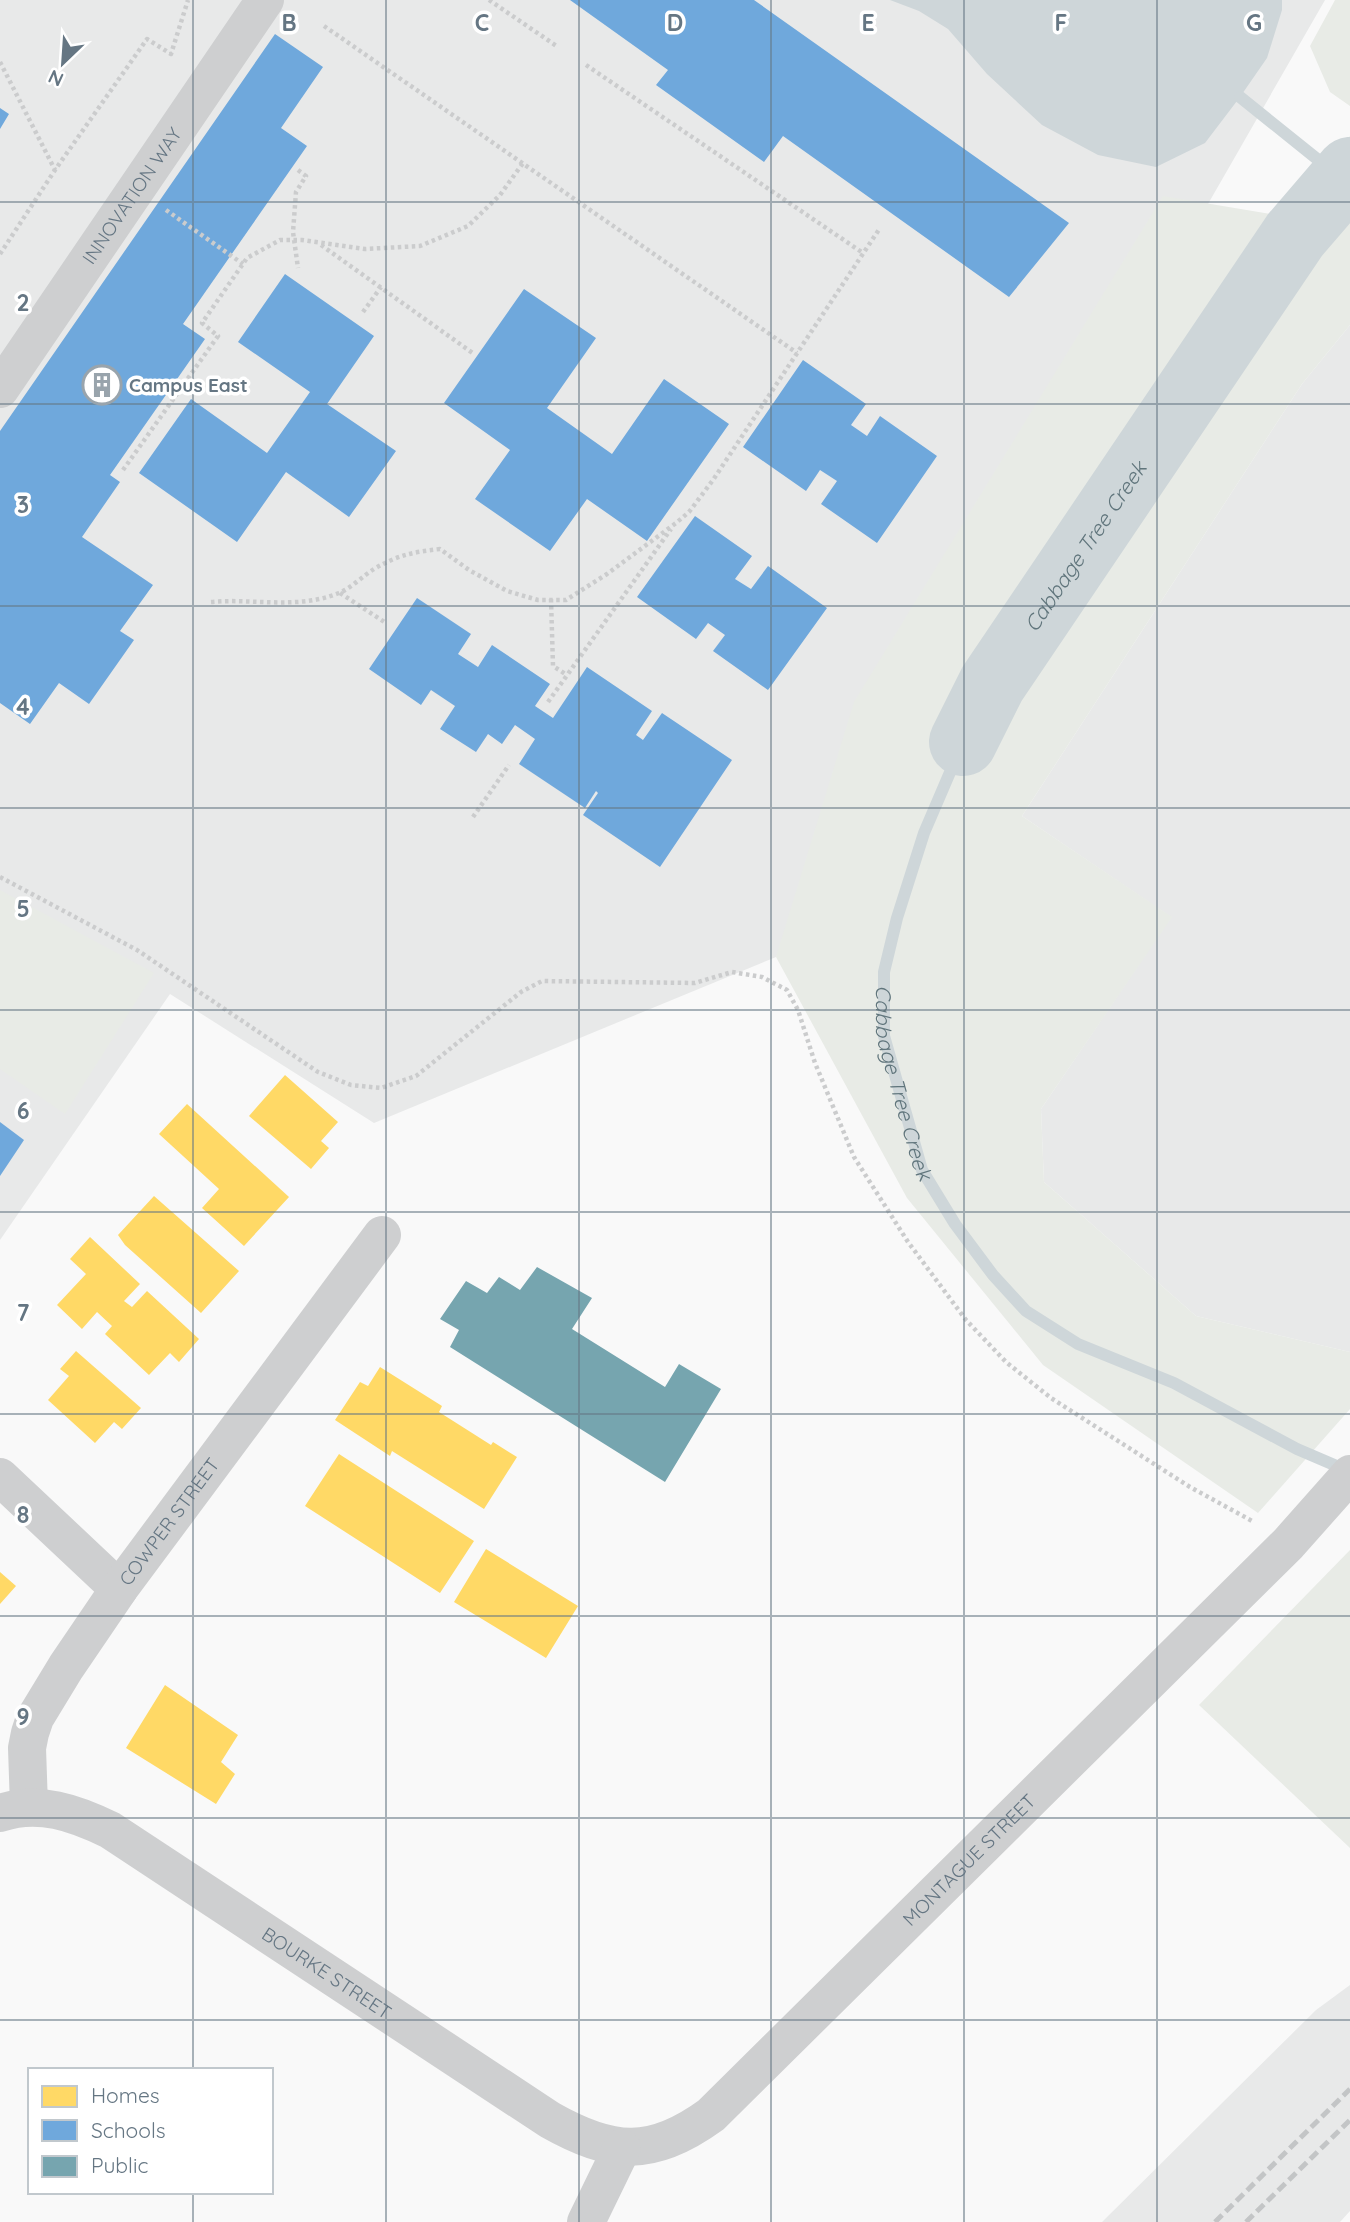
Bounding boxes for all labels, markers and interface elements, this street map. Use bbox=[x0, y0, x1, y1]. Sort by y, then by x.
text: B bbox=[281, 8, 297, 37]
text: C bbox=[475, 8, 489, 37]
text: D bbox=[667, 8, 683, 37]
text: E bbox=[861, 8, 875, 37]
text: F bbox=[1055, 8, 1067, 37]
text: G bbox=[1246, 8, 1262, 37]
north arrow bbox=[28, 28, 98, 98]
text: N bbox=[44, 65, 67, 92]
street label: INNOVATION WAY bbox=[77, 122, 187, 269]
text: 2 bbox=[16, 288, 30, 317]
building icon: Campus East bbox=[81, 364, 123, 406]
place label: Campus East bbox=[129, 373, 248, 397]
water label: Cabbage Tree Creek bbox=[1018, 455, 1153, 636]
text: 3 bbox=[17, 490, 29, 519]
text: 4 bbox=[16, 692, 30, 721]
text: 5 bbox=[16, 894, 30, 923]
water label: Cabbage Tree Creek bbox=[871, 985, 939, 1187]
text: 6 bbox=[17, 1096, 29, 1125]
text: 7 bbox=[17, 1298, 30, 1327]
street label: COWPER STREET bbox=[114, 1453, 224, 1590]
text: 8 bbox=[17, 1500, 29, 1529]
text: 9 bbox=[16, 1702, 30, 1731]
street label: MONTAGUE STREET bbox=[897, 1789, 1040, 1931]
street label: BOURKE STREET bbox=[258, 1922, 396, 2024]
legend bbox=[28, 2068, 273, 2194]
text: Homes bbox=[91, 2082, 160, 2108]
text: Schools bbox=[91, 2117, 166, 2143]
text: Public bbox=[91, 2152, 148, 2178]

